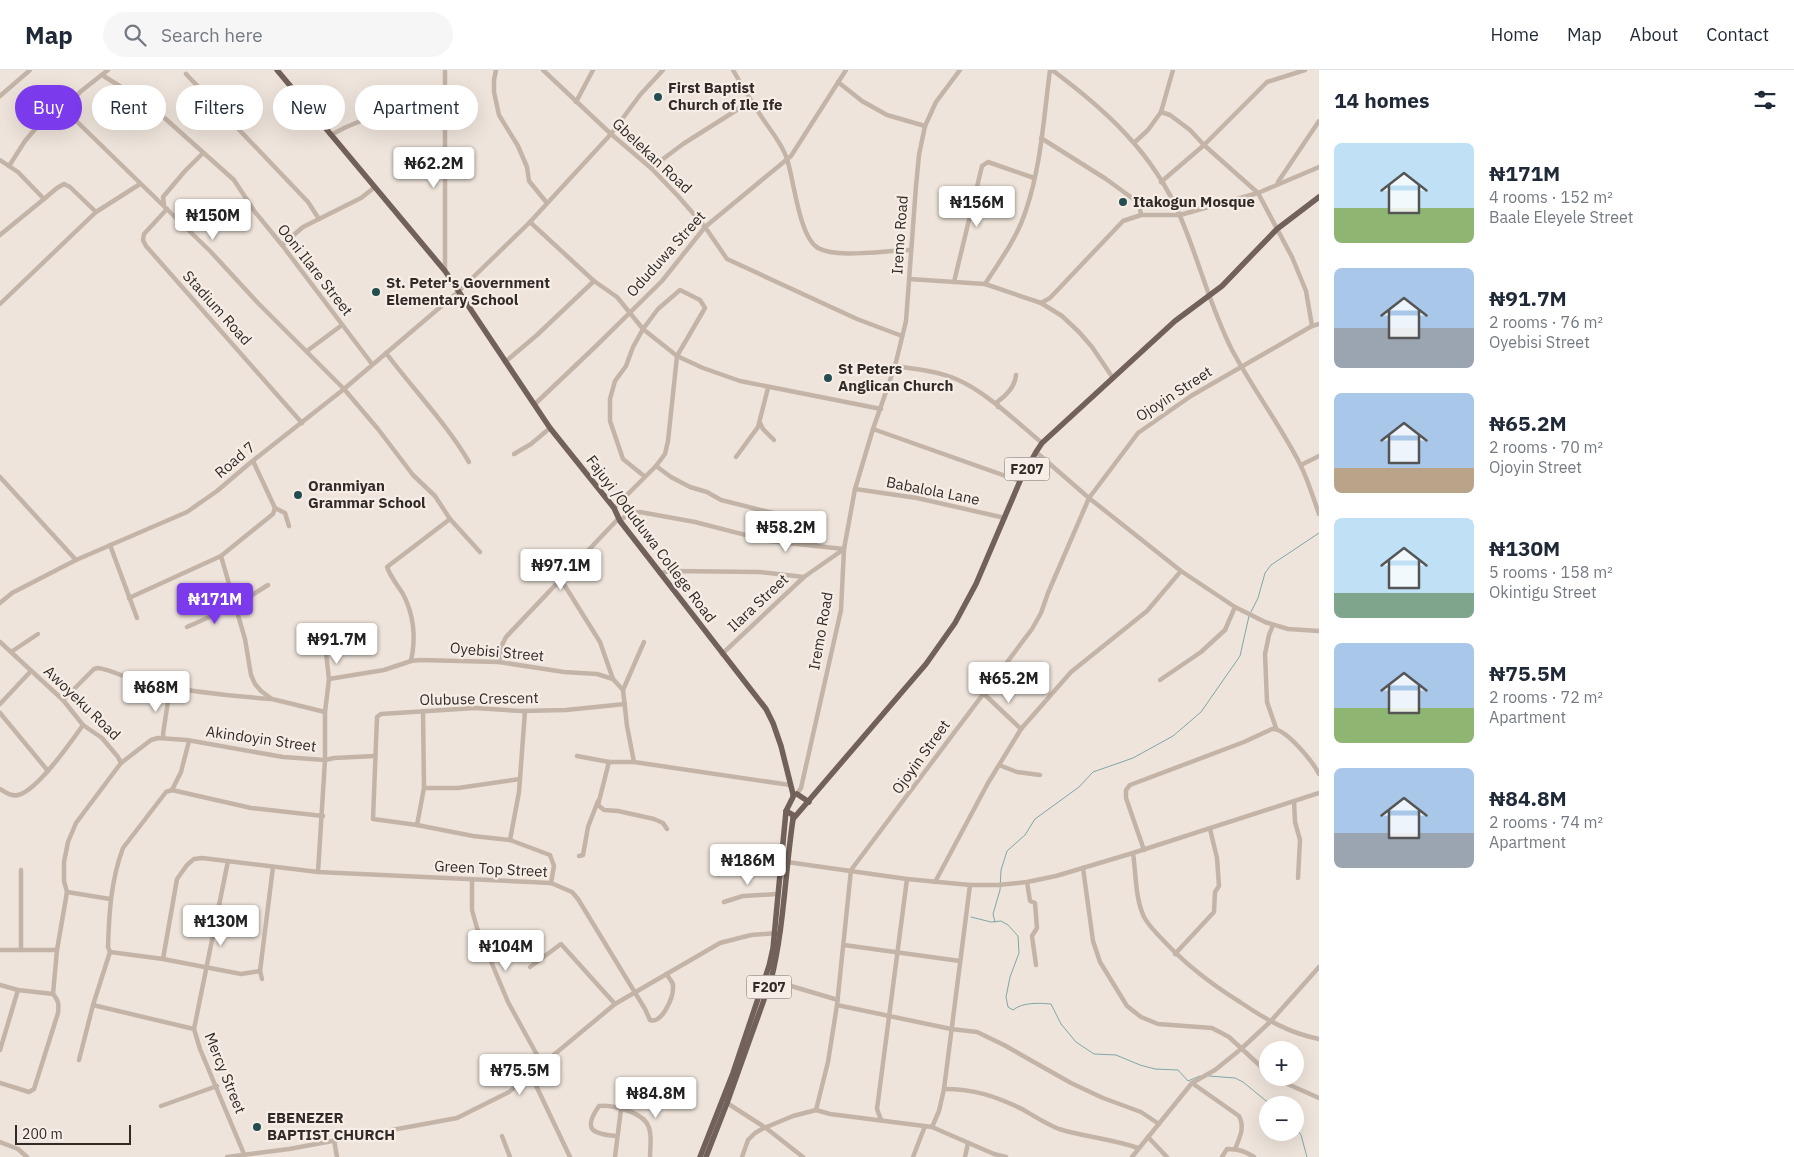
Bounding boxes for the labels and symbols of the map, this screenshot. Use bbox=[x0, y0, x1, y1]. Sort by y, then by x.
place label: First Baptist Church of Ile Ife bbox=[668, 78, 782, 114]
marker: First Baptist Church of Ile Ife bbox=[652, 91, 664, 103]
street label: Gbelekan Road bbox=[609, 114, 696, 197]
pin: ₦62.2M bbox=[393, 146, 475, 189]
pin: ₦156M bbox=[942, 186, 1012, 228]
place label: Itakogun Mosque bbox=[1133, 192, 1255, 211]
street label: Iremo Road bbox=[887, 195, 912, 275]
marker: Itakogun Mosque bbox=[1117, 196, 1129, 208]
pin: ₦150M bbox=[178, 198, 248, 241]
street label: Oduduwa Street bbox=[622, 207, 709, 301]
street label: Ooni Ilare Street bbox=[274, 220, 357, 319]
street label: Stadium Road bbox=[179, 266, 256, 349]
place label: St. Peter's Government Elementary School bbox=[386, 273, 550, 309]
marker: St. Peter's Government Elementary School bbox=[370, 286, 382, 298]
place label: St Peters Anglican Church bbox=[838, 359, 953, 395]
street label: Ojoyin Street bbox=[1132, 362, 1215, 425]
marker: St Peters Anglican Church bbox=[822, 372, 834, 384]
street label: Road 7 bbox=[211, 437, 259, 482]
street label: Fajuyi /Oduduwa College Road bbox=[582, 451, 721, 626]
road number: F207 bbox=[1004, 458, 1050, 480]
street label: Babalola Lane bbox=[885, 472, 981, 509]
place label: Oranmiyan Grammar School bbox=[308, 476, 426, 512]
marker: Oranmiyan Grammar School bbox=[292, 489, 304, 501]
pin: ₦58.2M bbox=[745, 510, 827, 553]
pin: ₦97.1M bbox=[520, 548, 602, 591]
street label: Ilara Street bbox=[723, 570, 792, 636]
pin: ₦171M bbox=[180, 582, 250, 625]
street label: Iremo Road bbox=[804, 590, 837, 672]
pin: ₦91.7M bbox=[296, 622, 378, 665]
street label: Oyebisi Street bbox=[449, 638, 545, 665]
street label: Awoyeku Road bbox=[40, 661, 125, 744]
pin: ₦65.2M bbox=[968, 662, 1050, 704]
pin: ₦68M bbox=[126, 670, 186, 713]
street label: Olubuse Crescent bbox=[419, 688, 539, 709]
street label: Ojoyin Street bbox=[887, 716, 954, 798]
street label: Akindoyin Street bbox=[205, 721, 317, 756]
pin: ₦186M bbox=[713, 844, 783, 886]
street label: Green Top Street bbox=[434, 856, 548, 881]
pin: ₦130M bbox=[186, 904, 256, 947]
pin: ₦104M bbox=[471, 930, 541, 972]
road number: F207 bbox=[746, 976, 792, 999]
street label: Mercy Street bbox=[201, 1030, 250, 1116]
pin: ₦75.5M bbox=[479, 1054, 561, 1096]
pin: ₦84.8M bbox=[615, 1076, 697, 1119]
place label: EBENEZER BAPTIST CHURCH bbox=[267, 1108, 395, 1144]
marker: EBENEZER BAPTIST CHURCH bbox=[251, 1121, 263, 1133]
scale bar bbox=[15, 1122, 131, 1145]

